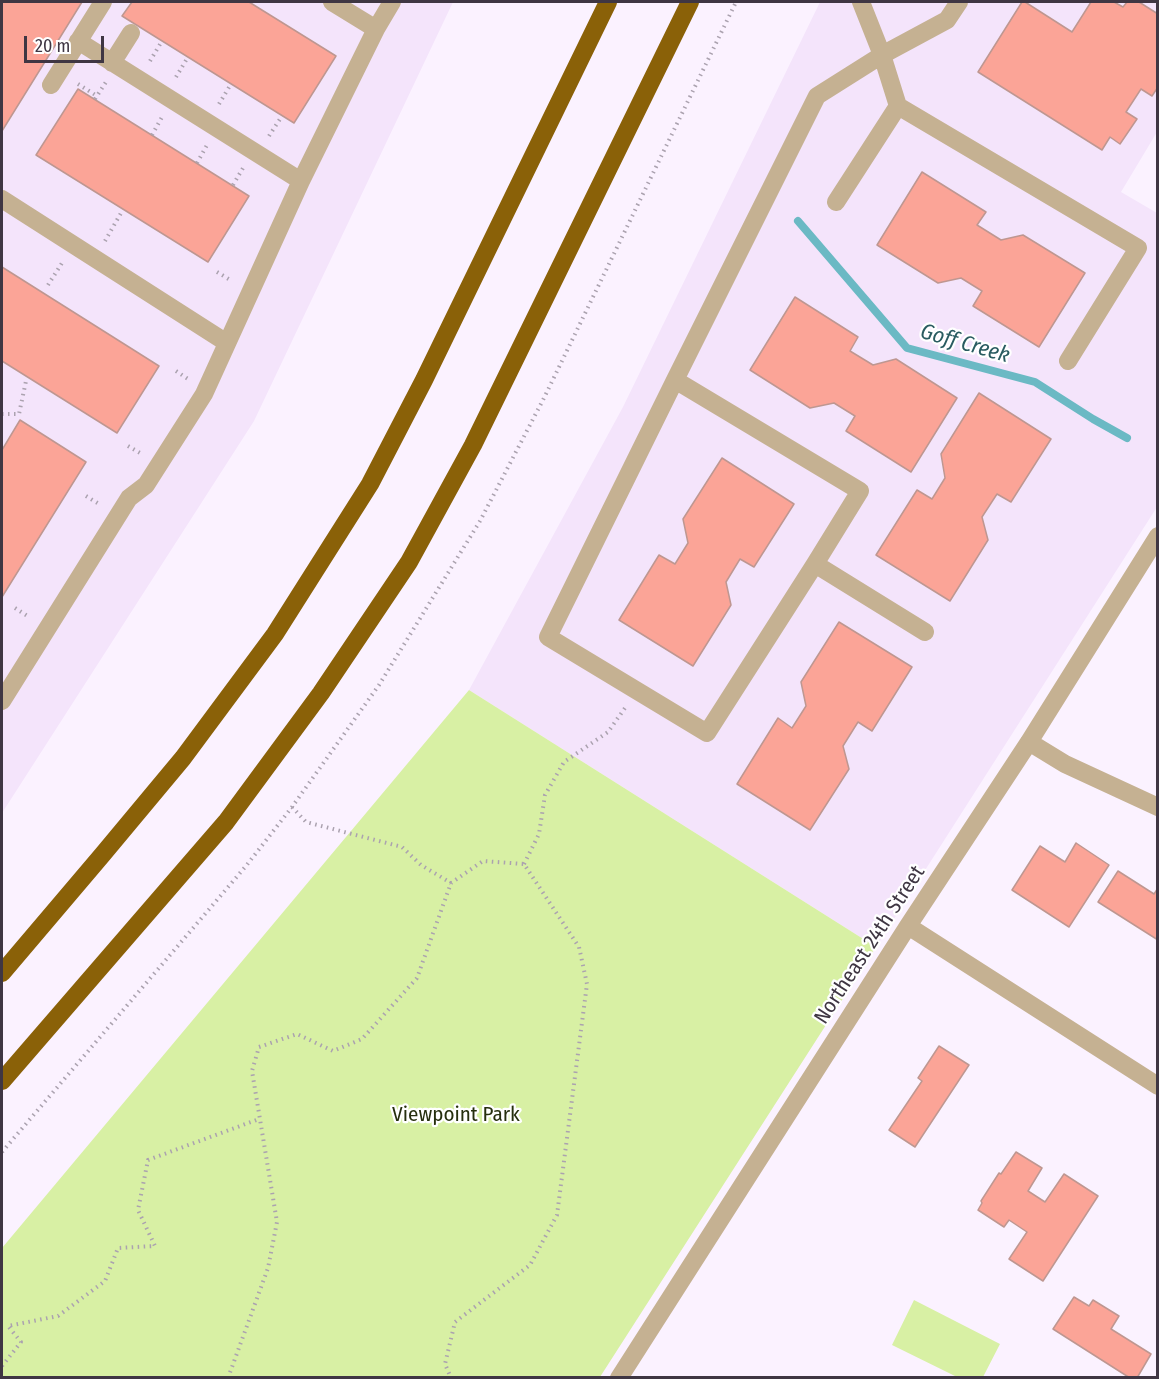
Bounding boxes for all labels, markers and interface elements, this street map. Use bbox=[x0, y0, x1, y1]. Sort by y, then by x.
scale bar bbox=[27, 24, 106, 62]
text: 20 m bbox=[35, 35, 70, 57]
water label: Goff Creek bbox=[917, 319, 1013, 369]
street label: Northeast 24th Street bbox=[809, 861, 931, 1029]
park label: Viewpoint Park bbox=[392, 1102, 520, 1128]

